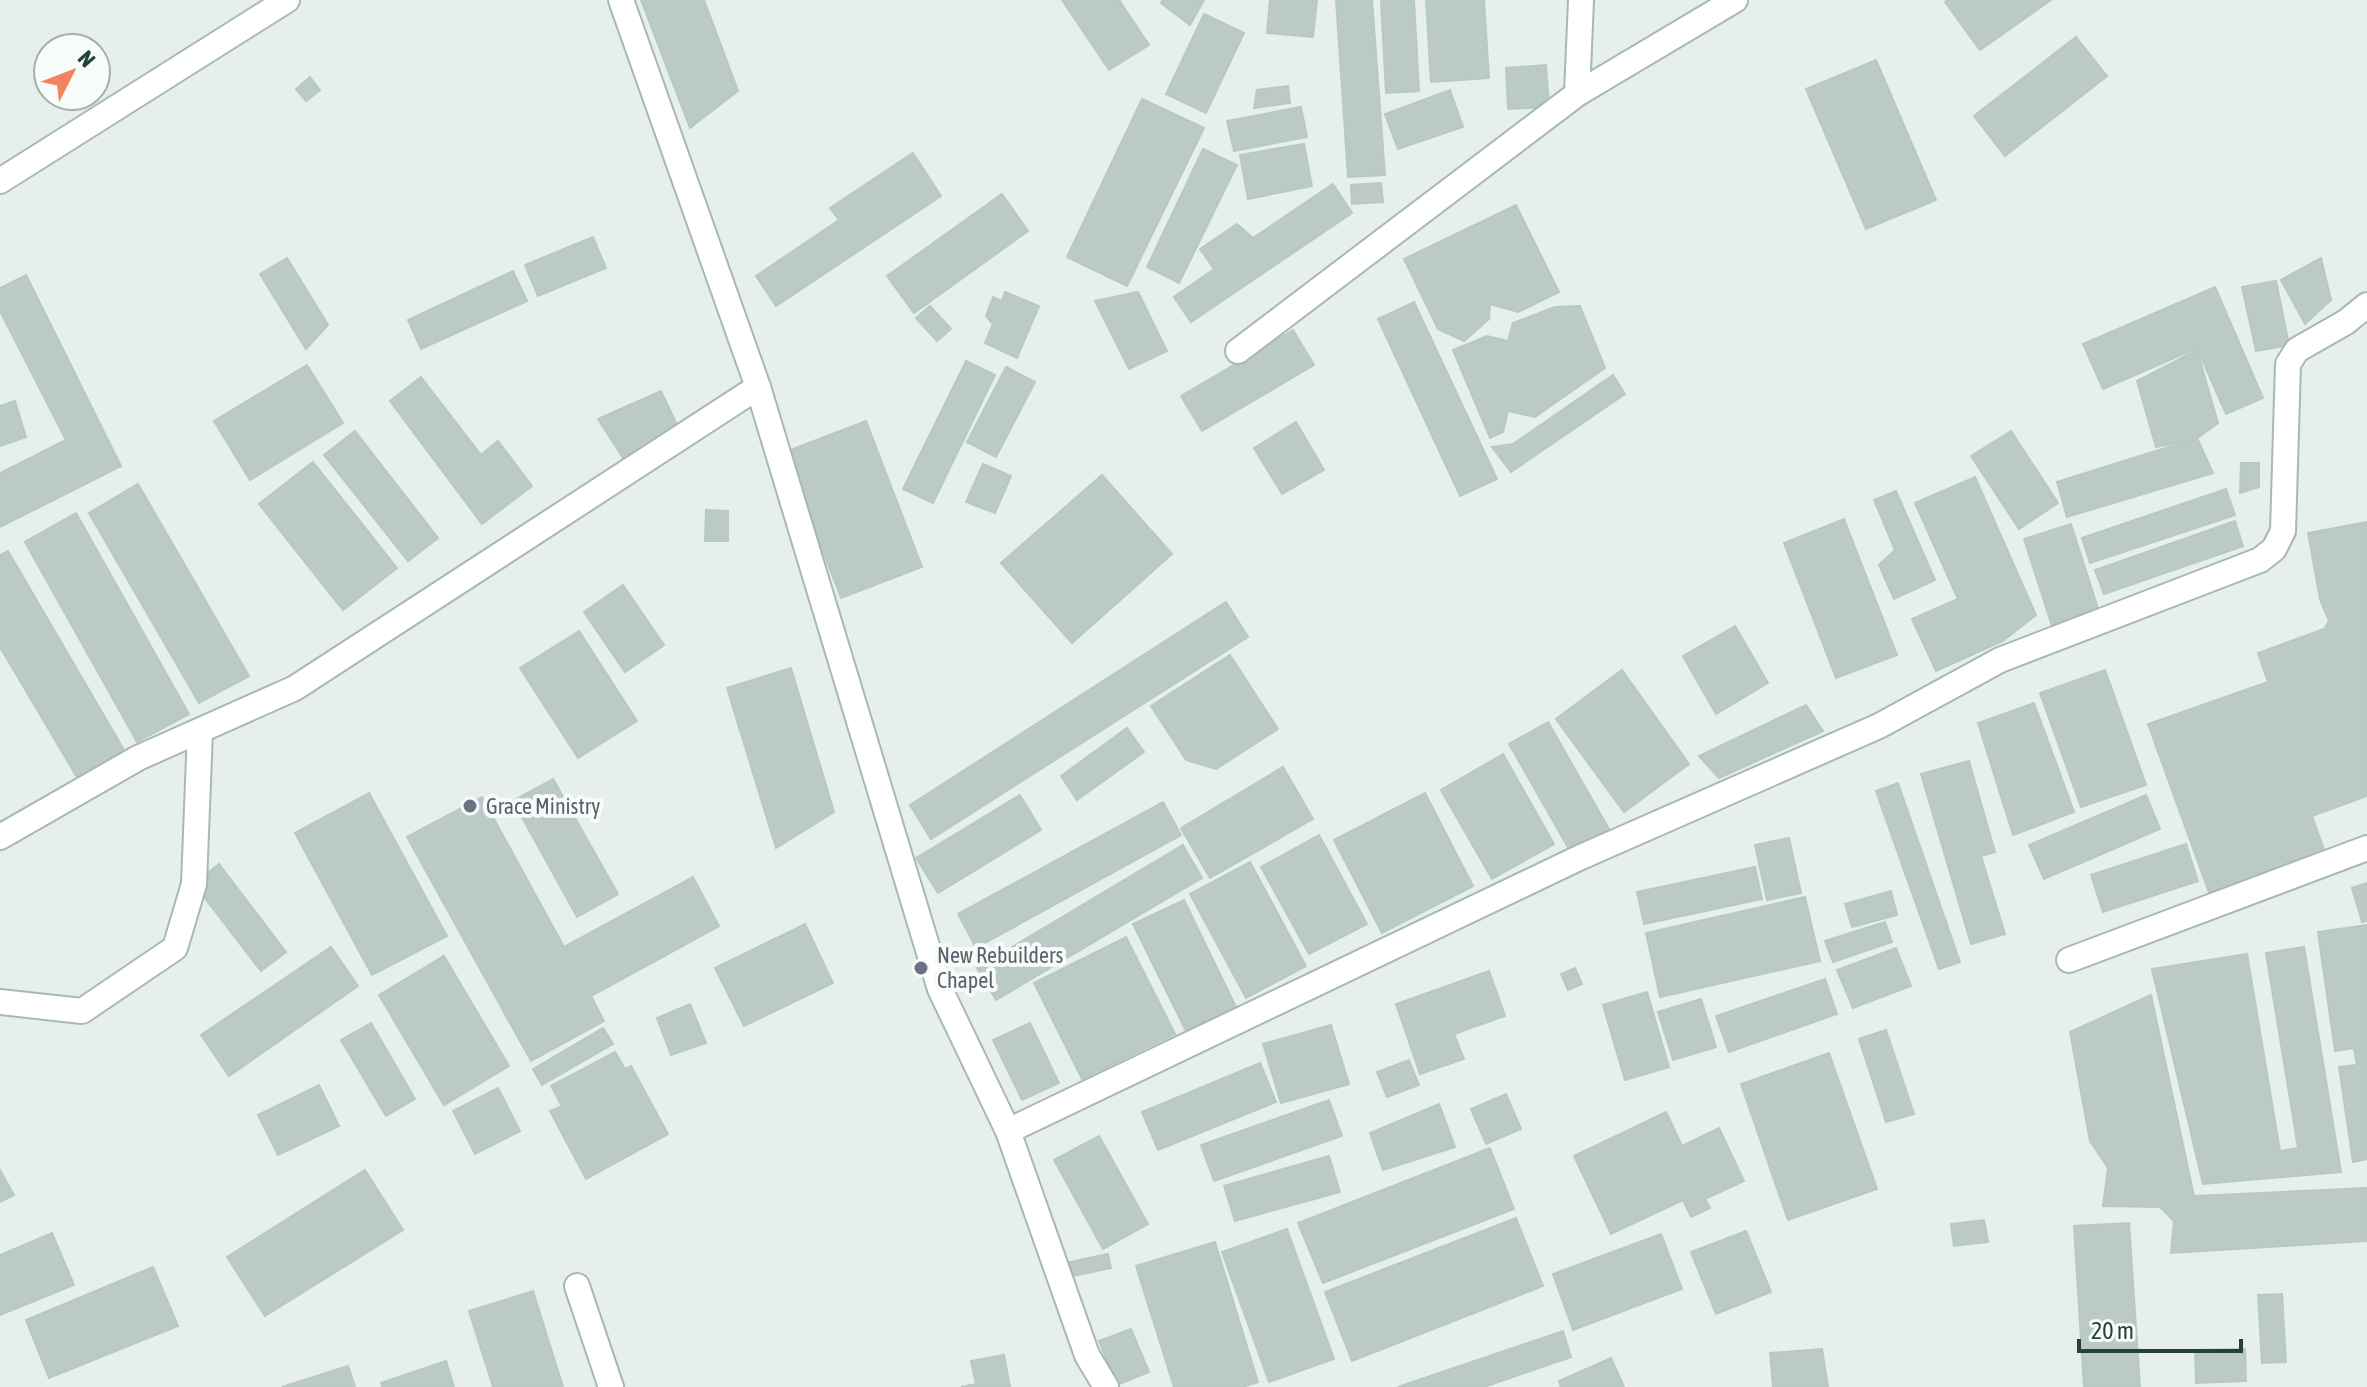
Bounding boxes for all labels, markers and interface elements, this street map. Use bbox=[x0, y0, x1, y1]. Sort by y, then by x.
north arrow bbox=[32, 32, 112, 112]
text: N bbox=[73, 45, 101, 72]
place label: Grace Ministry bbox=[486, 793, 600, 819]
marker: Grace Ministry bbox=[461, 797, 479, 815]
place label: New Rebuilders Chapel bbox=[937, 942, 1064, 993]
marker: New Rebuilders Chapel bbox=[912, 959, 930, 977]
scale bar bbox=[2079, 1303, 2241, 1353]
text: 20 m bbox=[2091, 1317, 2134, 1344]

